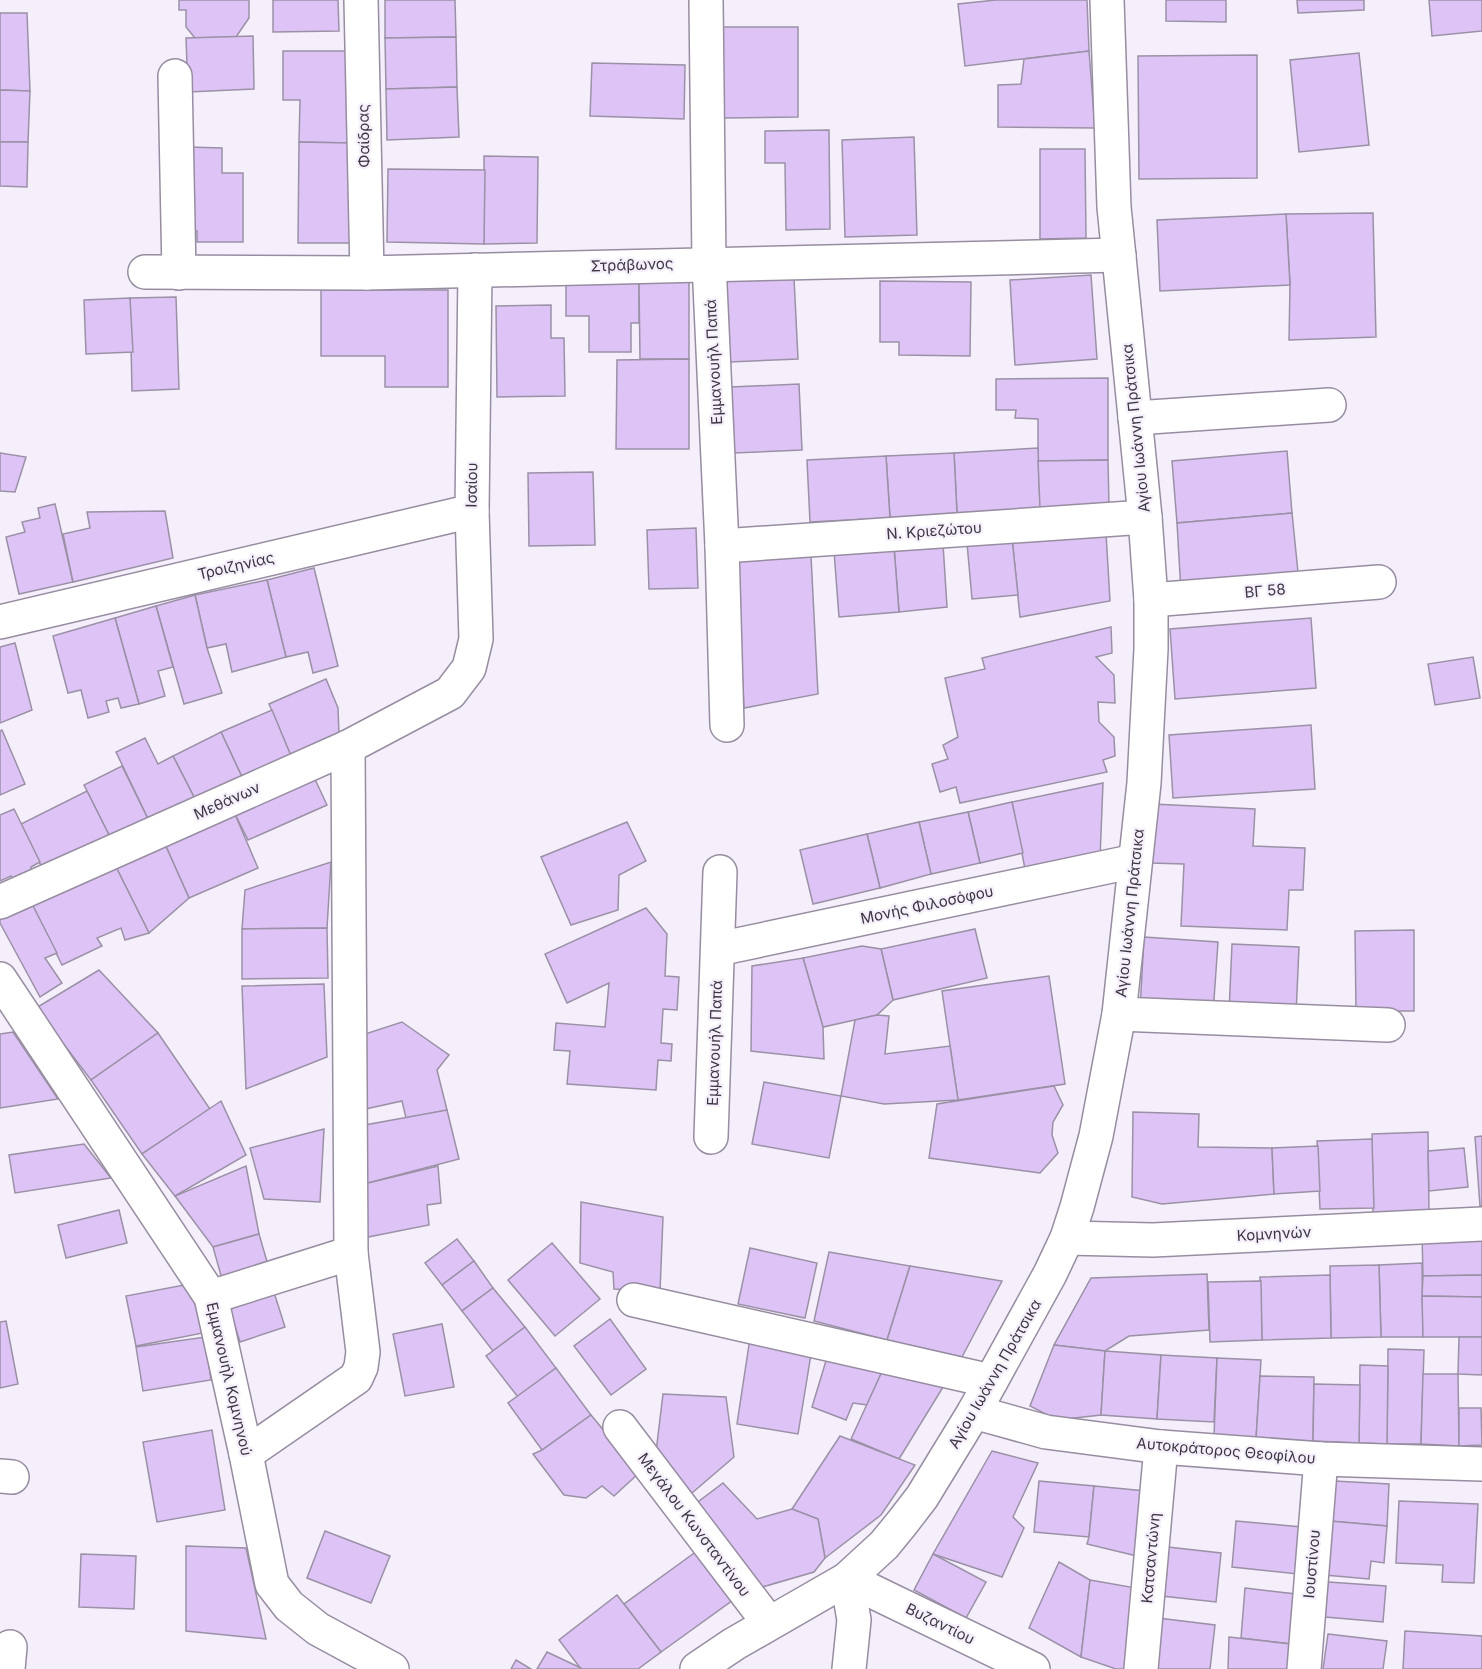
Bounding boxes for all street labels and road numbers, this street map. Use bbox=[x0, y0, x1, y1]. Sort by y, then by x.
street label: Φαίδρας bbox=[353, 104, 374, 168]
street label: Στράβωνος bbox=[590, 254, 674, 275]
street label: Εμμανουήλ Παπά bbox=[701, 299, 726, 425]
street label: Αγίου Ιωάννη Πράτσικα bbox=[1117, 343, 1154, 513]
street label: Ισαίου bbox=[462, 462, 481, 508]
street label: Ν. Κριεζώτου bbox=[886, 518, 982, 543]
street label: Τροιζηνίας bbox=[196, 547, 276, 584]
street label: ΒΓ 58 bbox=[1244, 579, 1286, 602]
street label: Μεθάνων bbox=[191, 777, 263, 824]
street label: Αγίου Ιωάννη Πράτσικα bbox=[1111, 828, 1148, 998]
street label: Μονής Φιλοσόφου bbox=[859, 881, 995, 928]
street label: Εμμανουήλ Παπά bbox=[703, 980, 726, 1106]
street label: Κομνηνών bbox=[1236, 1222, 1312, 1245]
street label: Αγίου Ιωάννη Πράτσικα bbox=[944, 1296, 1045, 1452]
street label: Εμμανουήλ Κομνηνού bbox=[203, 1300, 256, 1457]
street label: Αυτοκράτορος Θεοφίλου bbox=[1136, 1433, 1316, 1468]
street label: Μεγάλου Κωνσταντίνου bbox=[634, 1449, 755, 1600]
street label: Κατσαντώνη bbox=[1137, 1512, 1164, 1604]
street label: Ιουστίνου bbox=[1299, 1529, 1324, 1599]
street label: Βυζαντίου bbox=[903, 1599, 978, 1648]

